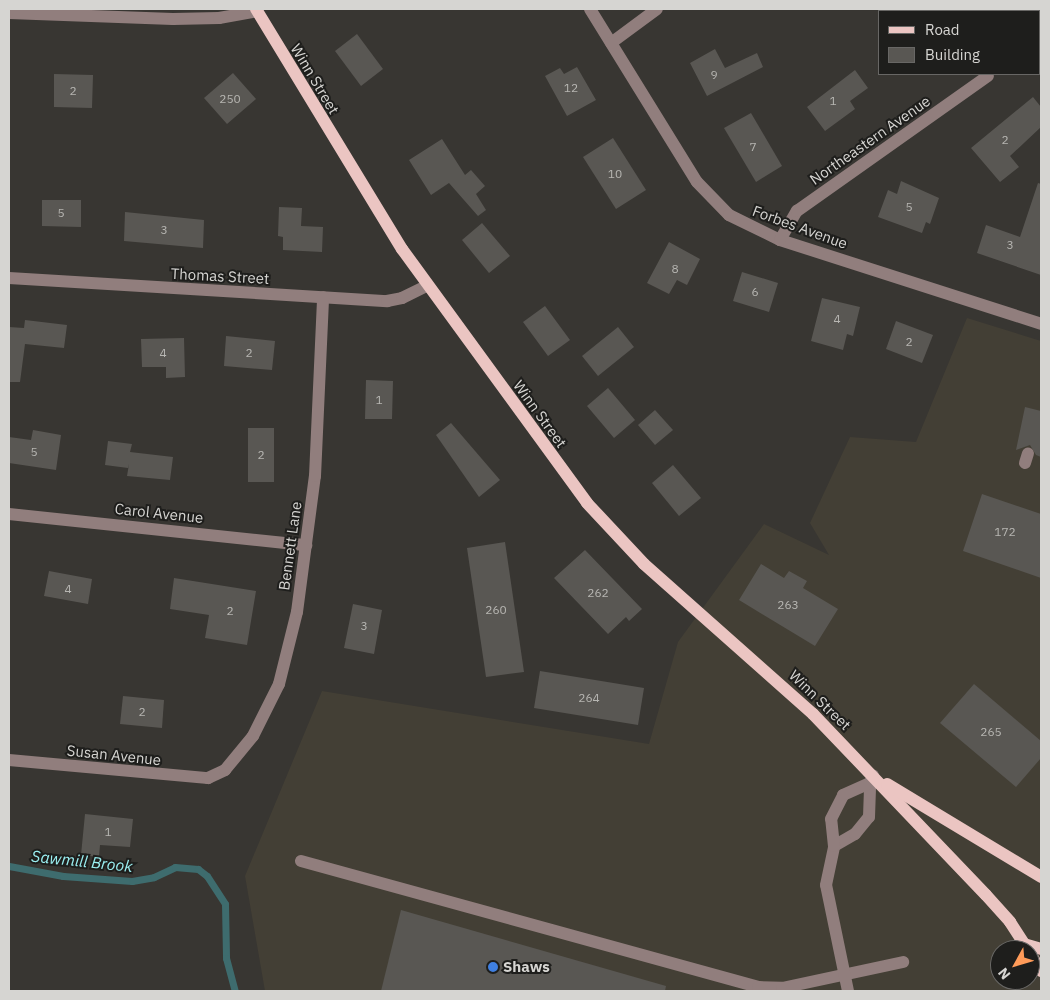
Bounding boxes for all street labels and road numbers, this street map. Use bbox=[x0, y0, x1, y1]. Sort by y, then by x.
street label: Winn Street bbox=[287, 41, 343, 117]
street label: Northeastern Avenue bbox=[806, 92, 934, 188]
street label: Forbes Avenue bbox=[750, 201, 850, 253]
street label: Thomas Street bbox=[170, 264, 270, 288]
street label: Winn Street bbox=[510, 377, 570, 451]
street label: Carol Avenue bbox=[114, 499, 204, 527]
street label: Bennett Lane bbox=[275, 500, 305, 592]
street label: Winn Street bbox=[785, 666, 855, 734]
street label: Susan Avenue bbox=[66, 741, 162, 769]

